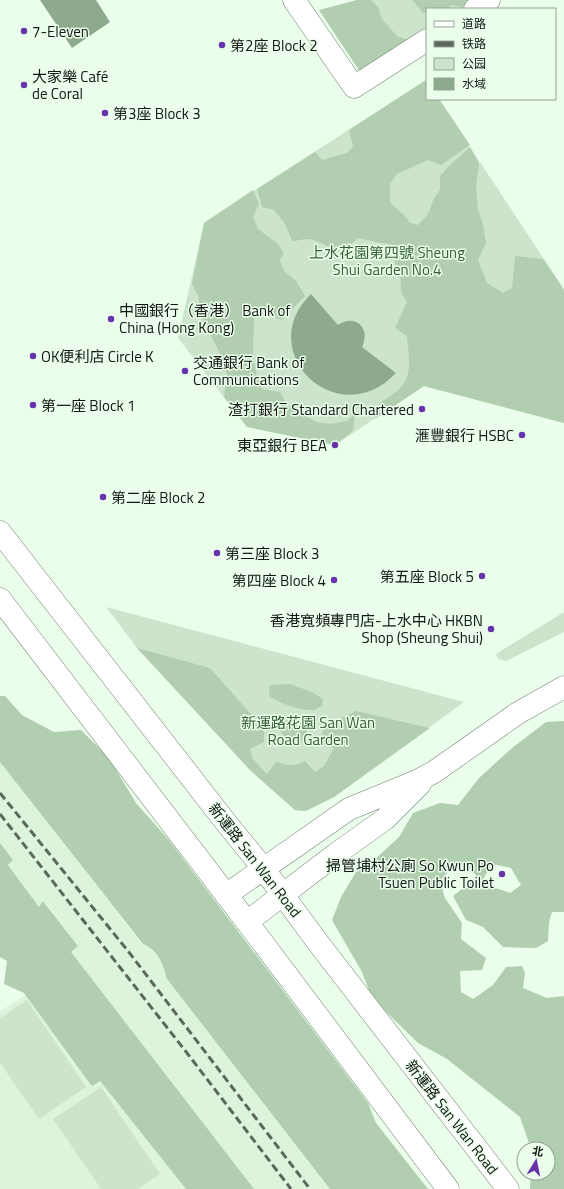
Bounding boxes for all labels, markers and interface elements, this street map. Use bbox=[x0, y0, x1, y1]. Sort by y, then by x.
legend bbox=[426, 8, 556, 100]
text: 道路 bbox=[462, 14, 486, 33]
place label: 7-Eleven bbox=[32, 20, 89, 43]
marker: 7-Eleven bbox=[19, 26, 29, 36]
place label: 第2座 Block 2 bbox=[230, 34, 318, 57]
text: 铁路 bbox=[462, 34, 486, 53]
marker: 第2座 Block 2 bbox=[217, 40, 227, 50]
text: 公园 bbox=[462, 54, 486, 73]
place label: 大家樂 Café de Coral bbox=[32, 65, 108, 105]
text: 水域 bbox=[462, 74, 486, 93]
marker: 大家樂 Café de Coral bbox=[19, 80, 29, 90]
place label: 第3座 Block 3 bbox=[113, 102, 201, 125]
marker: 第3座 Block 3 bbox=[100, 108, 110, 118]
park label: 上水花園第四號 Sheung Shui Garden No.4 bbox=[309, 241, 465, 281]
place label: 中國銀行（香港） Bank of China (Hong Kong) bbox=[119, 299, 291, 339]
marker: 中國銀行（香港） Bank of China (Hong Kong) bbox=[106, 314, 116, 324]
place label: OK便利店 Circle K bbox=[41, 345, 154, 368]
marker: OK便利店 Circle K bbox=[28, 351, 38, 361]
place label: 交通銀行 Bank of Communications bbox=[193, 351, 305, 391]
marker: 交通銀行 Bank of Communications bbox=[180, 366, 190, 376]
place label: 第一座 Block 1 bbox=[41, 394, 135, 417]
place label: 渣打銀行 Standard Chartered bbox=[228, 398, 414, 421]
marker: 第一座 Block 1 bbox=[28, 400, 38, 410]
marker: 渣打銀行 Standard Chartered bbox=[417, 404, 427, 414]
place label: 滙豐銀行 HSBC bbox=[415, 424, 514, 447]
marker: 滙豐銀行 HSBC bbox=[517, 430, 527, 440]
place label: 東亞銀行 BEA bbox=[237, 434, 327, 457]
marker: 東亞銀行 BEA bbox=[330, 440, 340, 450]
place label: 第二座 Block 2 bbox=[111, 486, 205, 509]
marker: 第二座 Block 2 bbox=[98, 492, 108, 502]
place label: 第三座 Block 3 bbox=[225, 542, 319, 565]
marker: 第三座 Block 3 bbox=[212, 548, 222, 558]
place label: 第五座 Block 5 bbox=[380, 565, 474, 588]
place label: 第四座 Block 4 bbox=[232, 569, 326, 592]
marker: 第五座 Block 5 bbox=[477, 571, 487, 581]
marker: 第四座 Block 4 bbox=[329, 575, 339, 585]
place label: 香港寬頻專門店-上水中心 HKBN Shop (Sheung Shui) bbox=[270, 609, 483, 649]
marker: 香港寬頻專門店-上水中心 HKBN Shop (Sheung Shui) bbox=[486, 624, 496, 634]
park label: 新運路花園 San Wan Road Garden bbox=[241, 711, 375, 751]
street label: 新運路 San Wan Road bbox=[203, 798, 307, 922]
place label: 掃管埔村公廁 So Kwun Po Tsuen Public Toilet bbox=[326, 854, 495, 894]
marker: 掃管埔村公廁 So Kwun Po Tsuen Public Toilet bbox=[497, 869, 507, 879]
street label: 新運路 San Wan Road bbox=[400, 1055, 504, 1179]
north arrow bbox=[516, 1141, 556, 1181]
text: 北 bbox=[531, 1142, 545, 1160]

